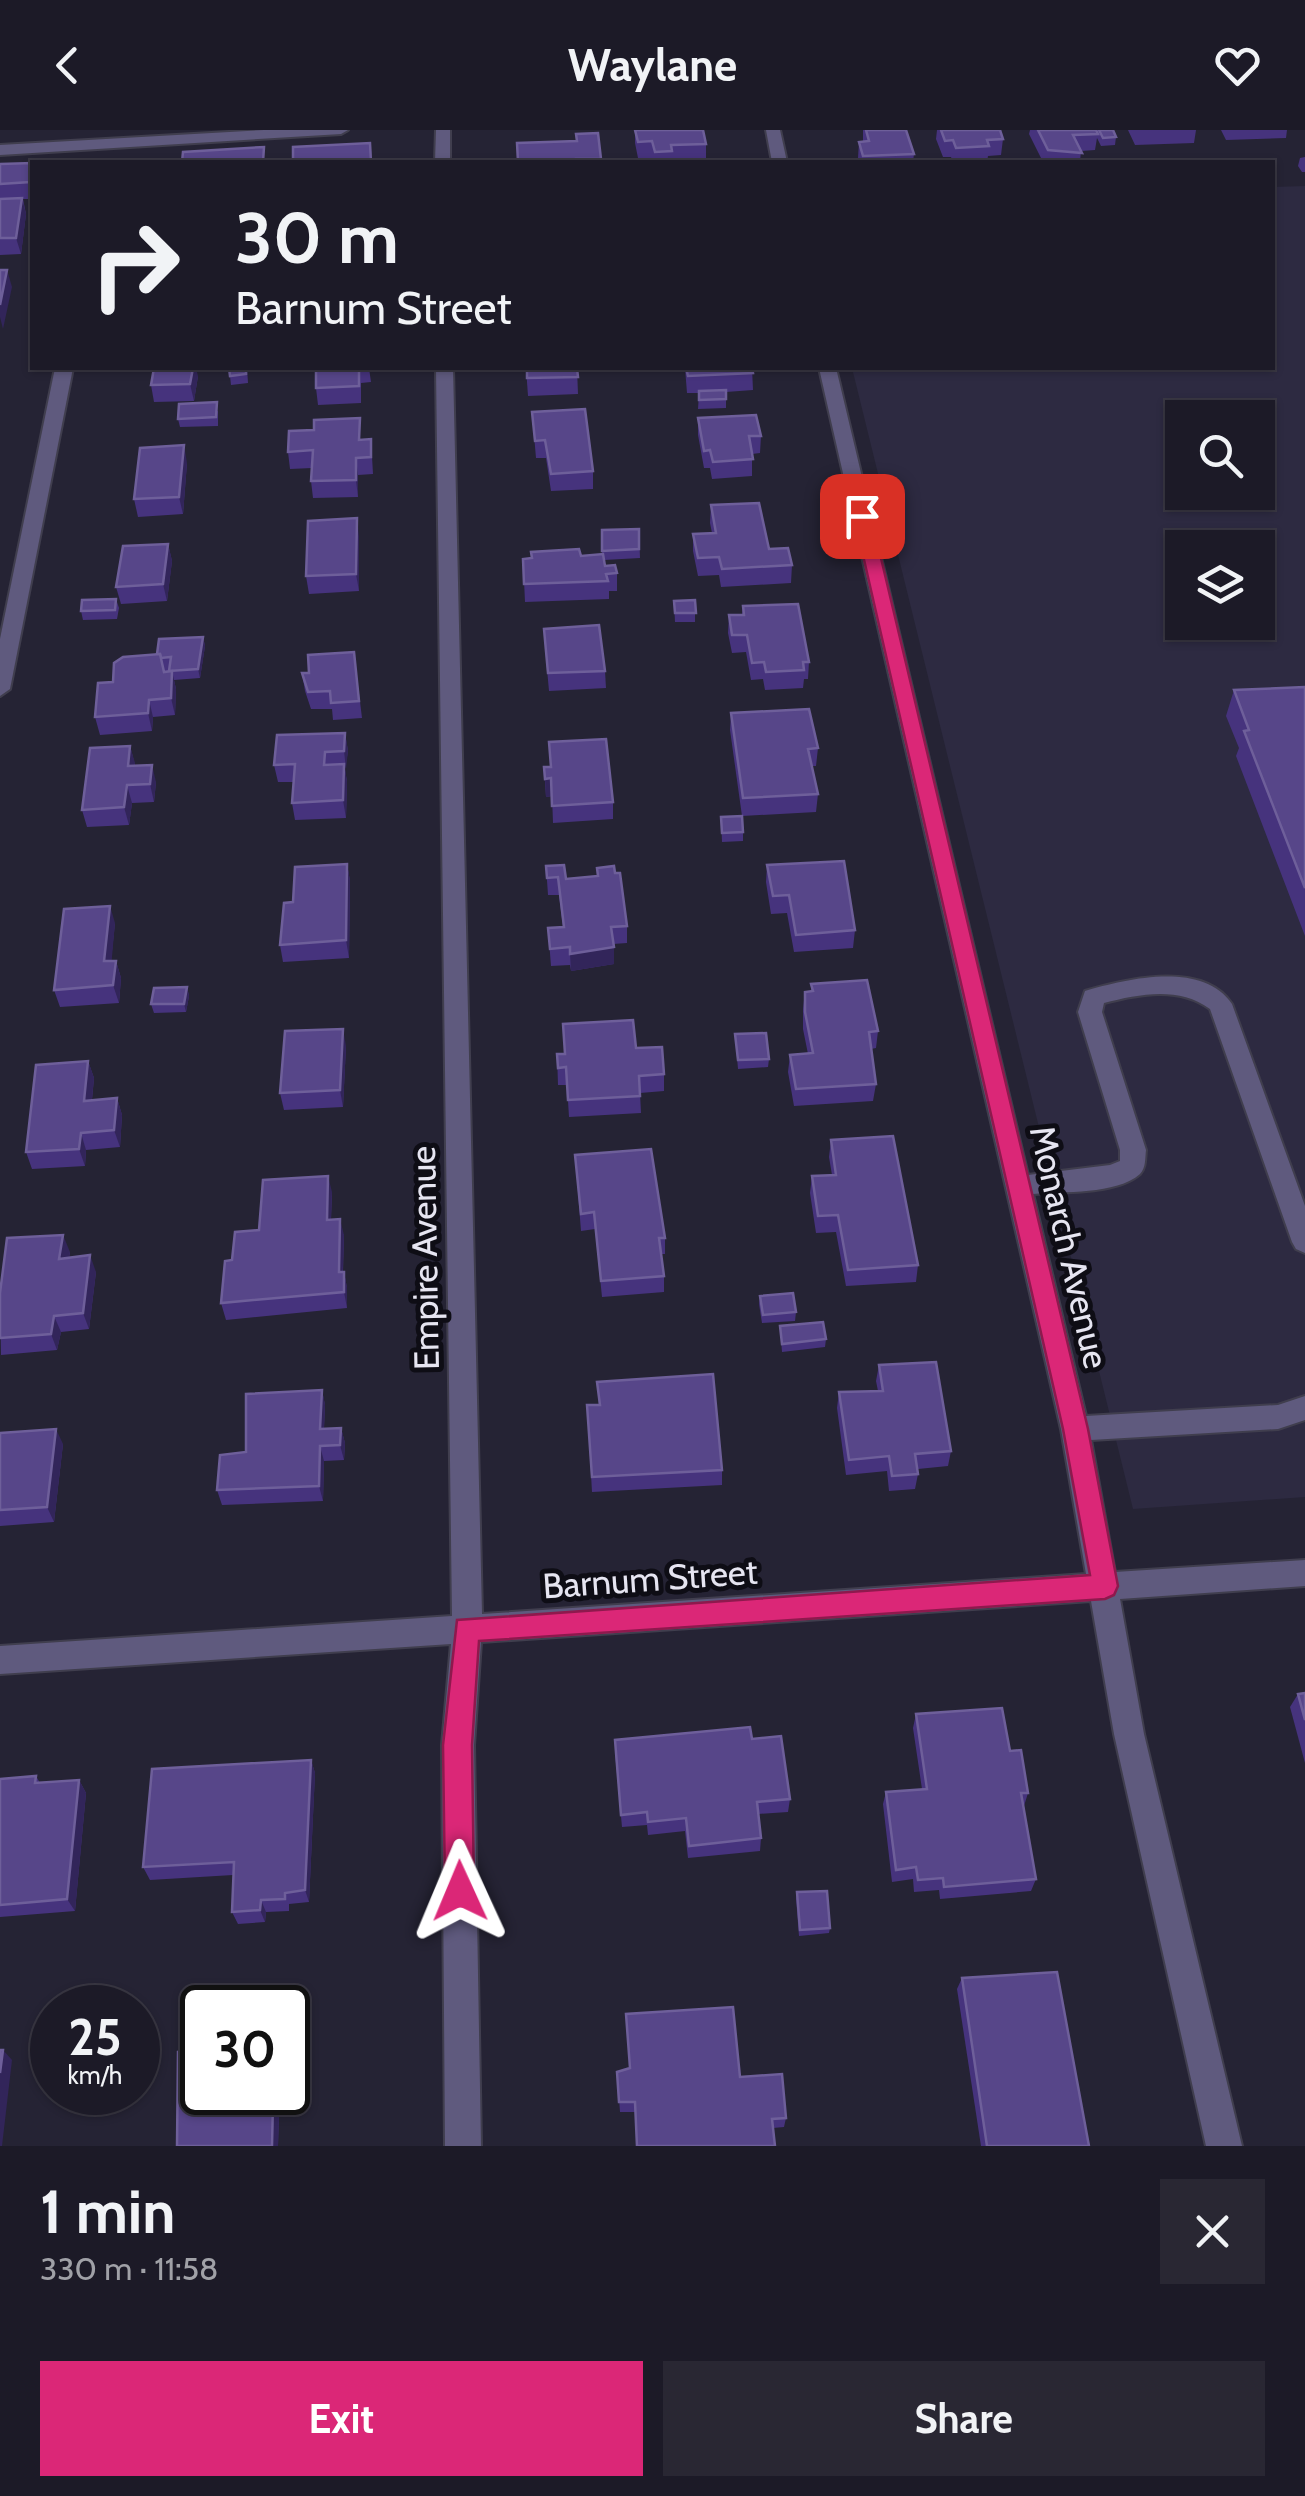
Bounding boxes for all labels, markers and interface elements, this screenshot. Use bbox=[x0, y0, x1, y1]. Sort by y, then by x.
icon: back bbox=[40, 38, 95, 93]
text: Waylane bbox=[568, 38, 737, 92]
icon: heart bbox=[1210, 38, 1265, 93]
text: 30 m bbox=[235, 195, 399, 281]
icon: right bbox=[70, 200, 200, 330]
text: Barnum Street bbox=[235, 281, 512, 335]
map controls bbox=[1165, 400, 1275, 640]
button: search bbox=[1165, 400, 1275, 510]
pin bbox=[820, 474, 905, 559]
icon: arrive bbox=[835, 489, 890, 544]
button: layers bbox=[1165, 530, 1275, 640]
street label: Monarch Avenue bbox=[1021, 1121, 1118, 1373]
street label: Empire Avenue bbox=[401, 1146, 448, 1370]
street label: Barnum Street bbox=[541, 1550, 759, 1607]
position arrow bbox=[408, 1839, 512, 1943]
speed limit sign: 30 bbox=[180, 1985, 310, 2115]
text: 25 bbox=[68, 2007, 122, 2068]
text: km/h bbox=[68, 2060, 122, 2090]
text: 1 min bbox=[40, 2175, 175, 2248]
button: close bbox=[1160, 2179, 1265, 2284]
text: 330 m · 11:58 bbox=[40, 2249, 218, 2288]
button: Exit bbox=[40, 2361, 643, 2476]
button: Share bbox=[663, 2361, 1265, 2476]

